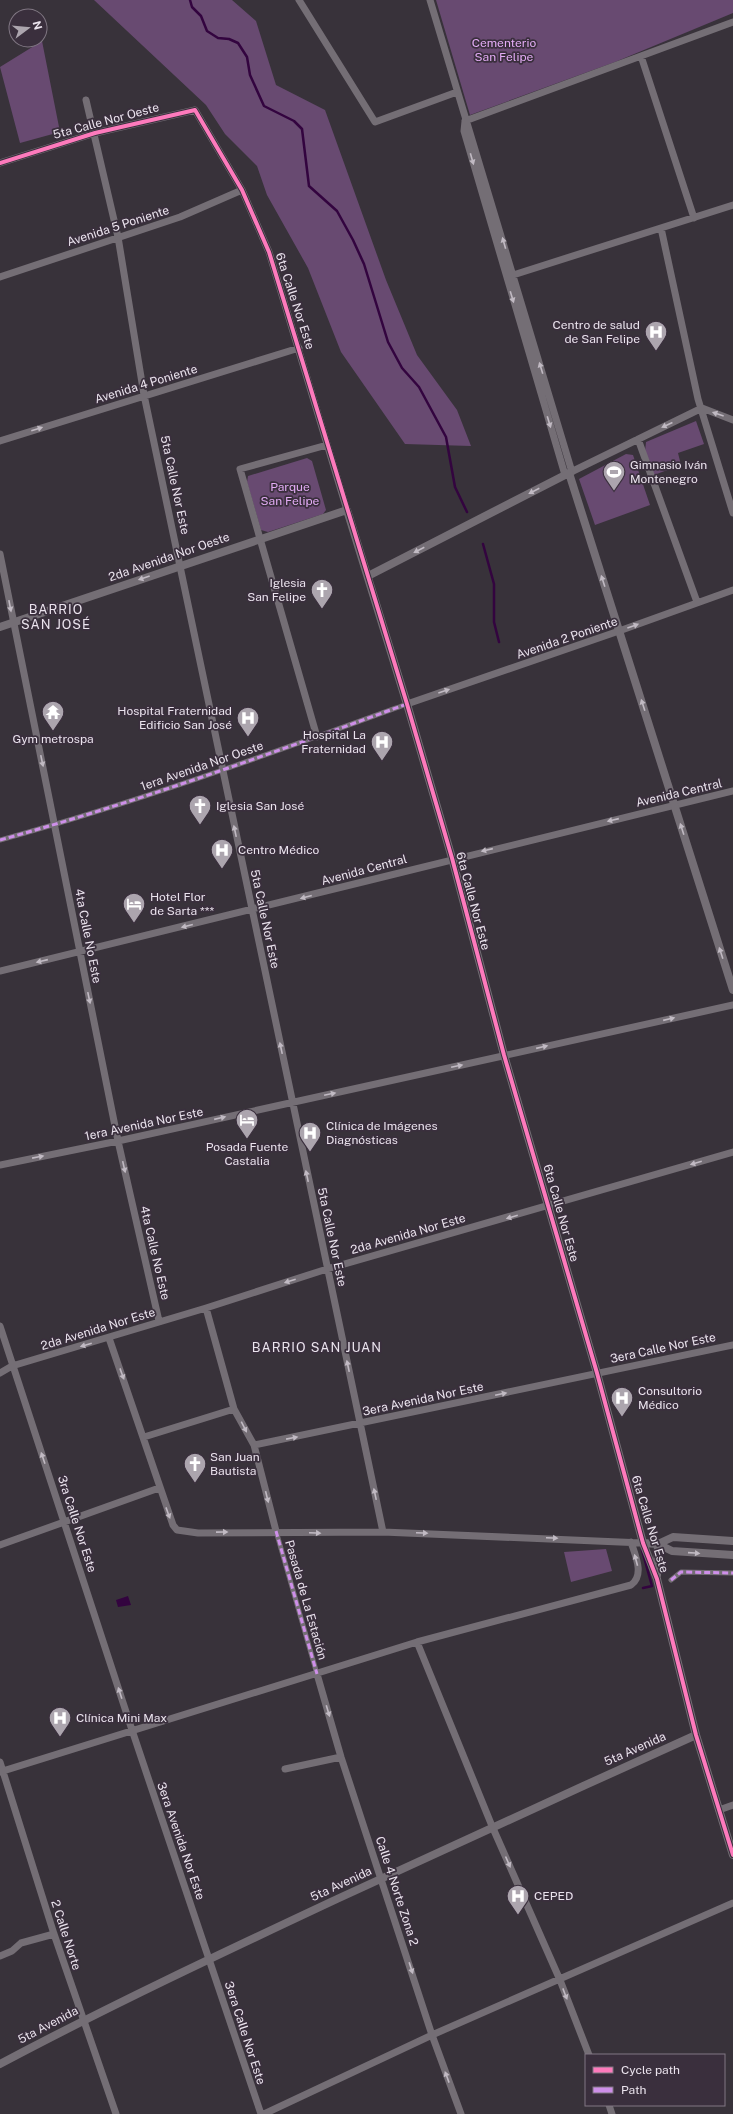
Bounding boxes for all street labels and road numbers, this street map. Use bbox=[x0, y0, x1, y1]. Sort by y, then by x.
street label: 5ta Calle Nor Oeste bbox=[51, 100, 161, 142]
street label: Avenida 5 Poniente bbox=[65, 203, 171, 249]
street label: 6ta Calle Nor Este bbox=[273, 251, 317, 351]
street label: Avenida 4 Poniente bbox=[93, 362, 199, 406]
street label: 5ta Calle Nor Este bbox=[158, 434, 192, 536]
street label: 2da Avenida Nor Oeste bbox=[107, 530, 232, 584]
street label: Avenida 2 Poniente bbox=[515, 614, 620, 662]
street label: 1era Avenida Nor Oeste bbox=[139, 738, 265, 794]
street label: Avenida Central bbox=[634, 776, 724, 810]
street label: 6ta Calle Nor Este bbox=[453, 850, 493, 952]
street label: Avenida Central bbox=[320, 852, 409, 888]
street label: 5ta Calle Nor Este bbox=[248, 868, 282, 970]
street label: 4ta Calle No Este bbox=[72, 887, 104, 985]
street label: 1era Avenida Nor Este bbox=[83, 1105, 205, 1143]
street label: 6ta Calle Nor Este bbox=[540, 1163, 582, 1264]
street label: 5ta Calle Nor Este bbox=[315, 1186, 349, 1288]
street label: 4ta Calle No Este bbox=[137, 1205, 173, 1302]
street label: 2da Avenida Nor Este bbox=[349, 1211, 467, 1257]
street label: 2da Avenida Nor Este bbox=[39, 1305, 157, 1353]
street label: 3era Calle Nor Este bbox=[609, 1330, 717, 1366]
street label: 3era Avenida Nor Este bbox=[361, 1379, 485, 1419]
street label: 3ra Calle Nor Este bbox=[55, 1474, 99, 1574]
street label: 6ta Calle Nor Este bbox=[629, 1474, 671, 1574]
street label: Pasada de La Estación bbox=[282, 1538, 330, 1662]
street label: 5ta Avenida bbox=[602, 1729, 668, 1769]
street label: 3era Avenida Nor Este bbox=[154, 1780, 208, 1902]
street label: Calle 4 Norte Zona 2 bbox=[373, 1835, 421, 1947]
street label: 5ta Avenida bbox=[308, 1864, 374, 1904]
street label: 2 Calle Norte bbox=[48, 1898, 84, 1972]
street label: 3era Calle Nor Este bbox=[222, 1980, 268, 2086]
street label: 5ta Avenida bbox=[16, 2003, 80, 2047]

